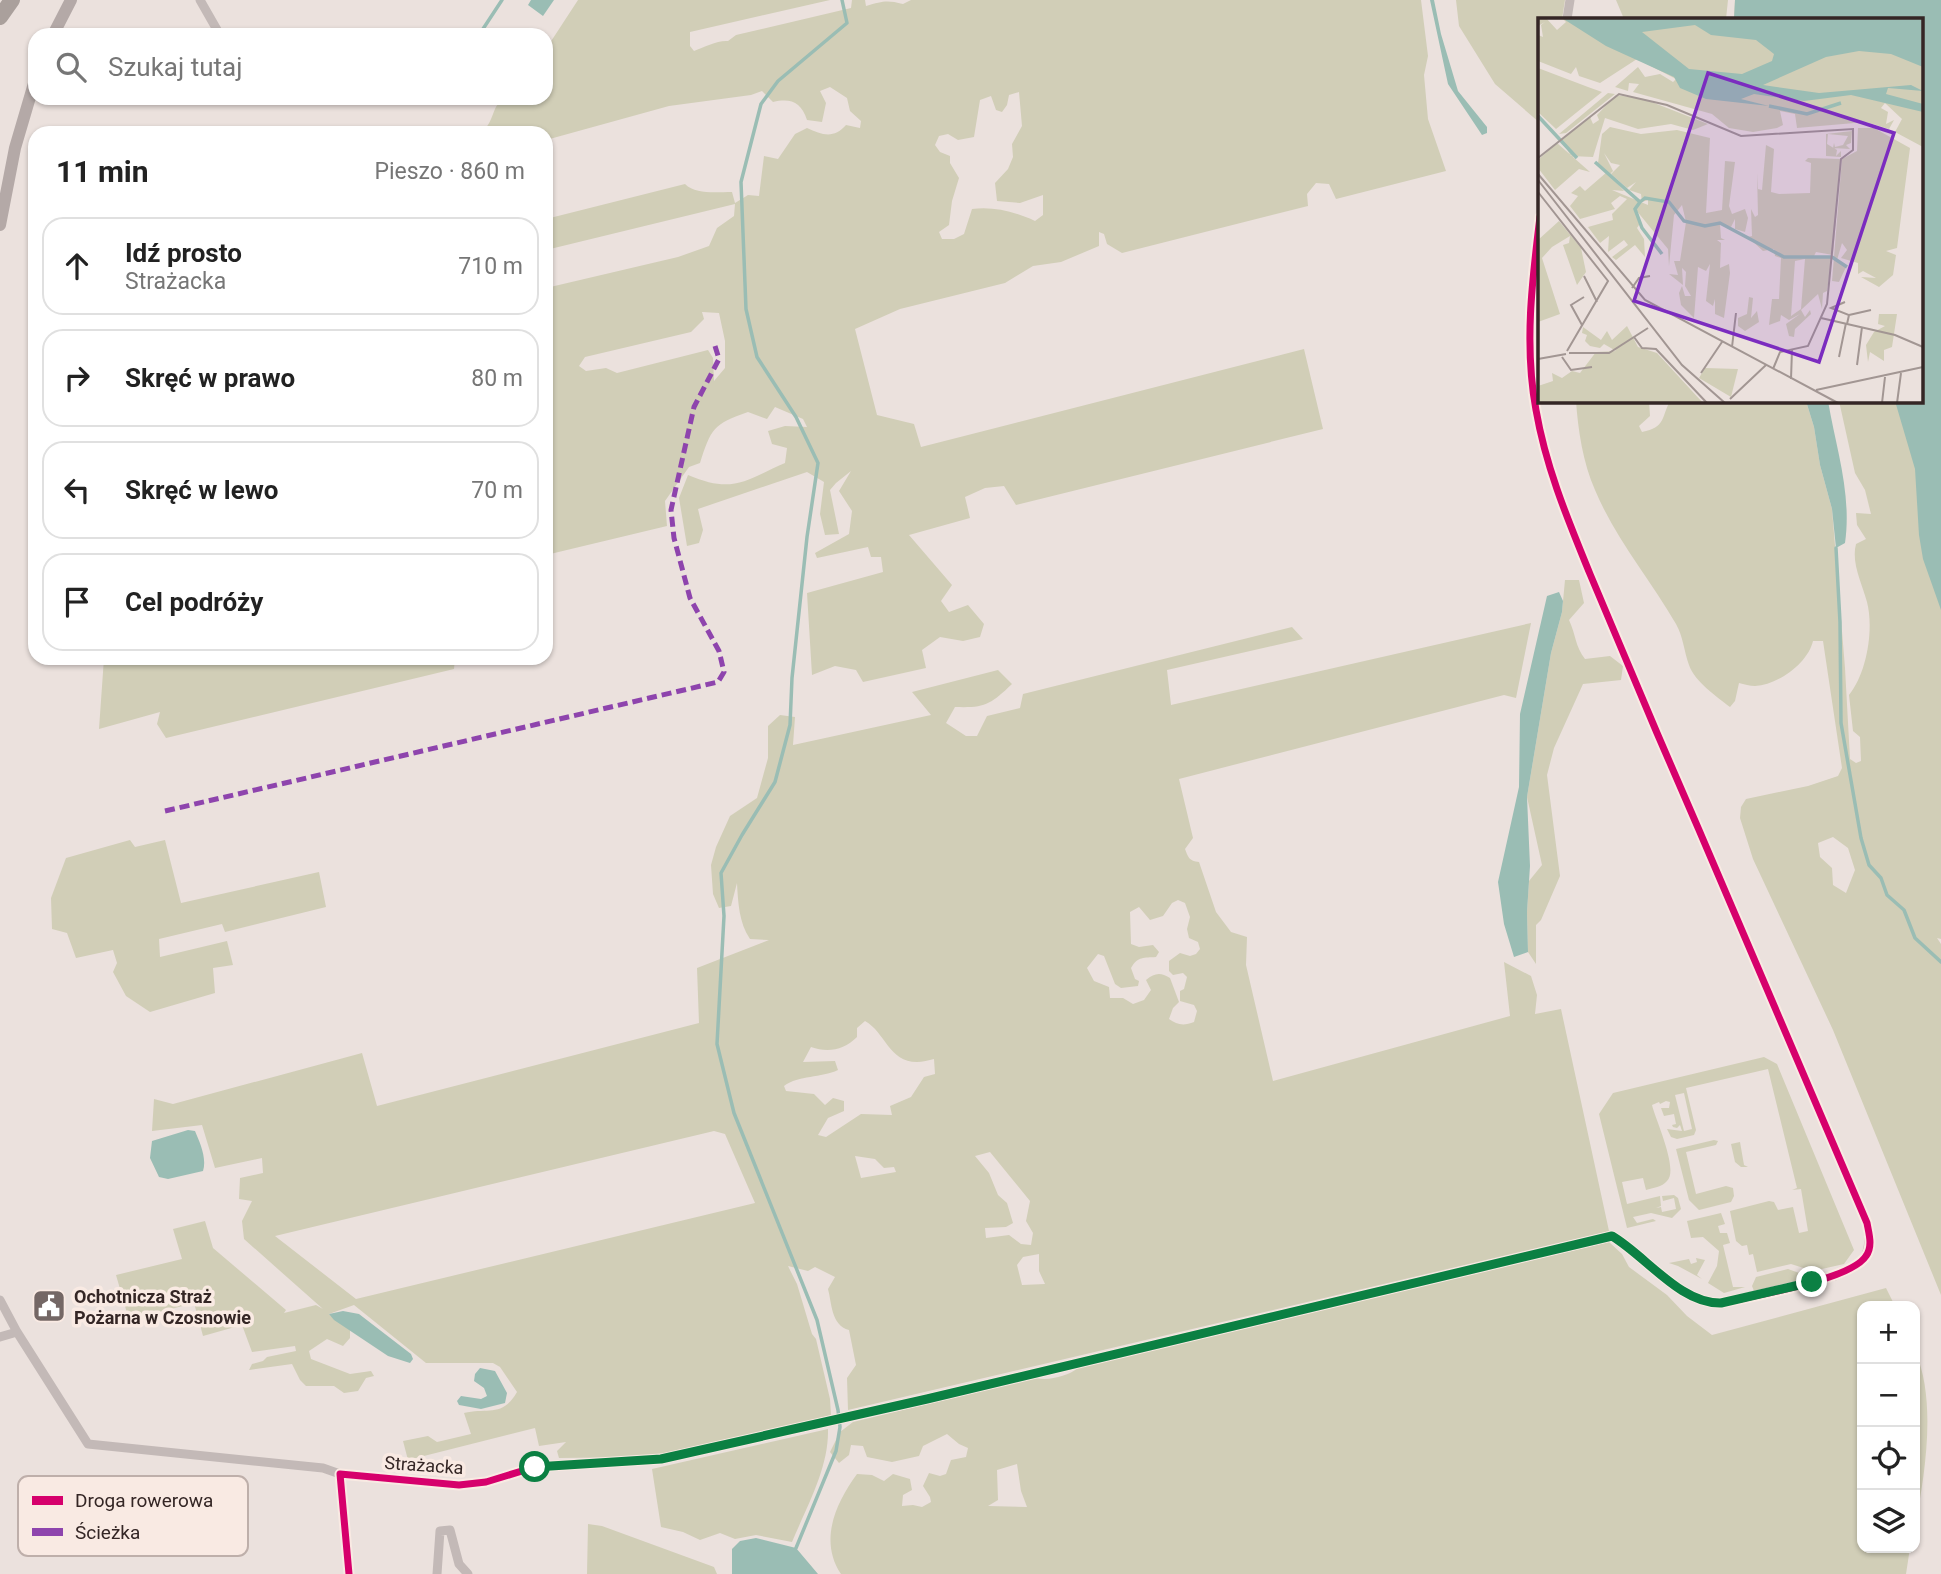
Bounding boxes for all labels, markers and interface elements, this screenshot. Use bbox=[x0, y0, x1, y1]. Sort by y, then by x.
inset map bbox=[1538, 18, 1924, 402]
search box bbox=[28, 28, 553, 105]
icon: search bbox=[52, 48, 90, 86]
text: Szukaj tutaj bbox=[108, 52, 242, 82]
text: 11 min bbox=[56, 154, 149, 189]
text: Pieszo · 860 m bbox=[374, 158, 525, 185]
text: Idź prosto bbox=[125, 238, 242, 268]
icon: ahead bbox=[58, 247, 96, 285]
text: 710 m bbox=[458, 253, 523, 280]
text: Strażacka bbox=[125, 268, 226, 295]
icon: right bbox=[58, 359, 96, 397]
text: Skręć w prawo bbox=[125, 363, 295, 393]
text: 80 m bbox=[471, 365, 523, 392]
icon: left bbox=[58, 471, 96, 509]
text: Skręć w lewo bbox=[125, 475, 278, 505]
text: 70 m bbox=[471, 477, 523, 504]
icon: arrive bbox=[58, 583, 96, 621]
text: Cel podróży bbox=[125, 587, 263, 617]
route end bbox=[1796, 1266, 1827, 1297]
place label: Ochotnicza Straż Pożarna w Czosnowie bbox=[74, 1286, 251, 1328]
public building icon: Ochotnicza Straż Pożarna w Czosnowie bbox=[30, 1287, 68, 1325]
map controls bbox=[1857, 1301, 1920, 1553]
button: + bbox=[1857, 1301, 1920, 1364]
button: − bbox=[1857, 1364, 1920, 1427]
button: locate bbox=[1857, 1427, 1920, 1490]
route start bbox=[519, 1451, 550, 1482]
street label: Strażacka bbox=[384, 1452, 464, 1478]
legend bbox=[18, 1476, 248, 1556]
text: Droga rowerowa bbox=[75, 1489, 213, 1512]
button: layers bbox=[1857, 1490, 1920, 1553]
text: Ścieżka bbox=[75, 1521, 140, 1544]

